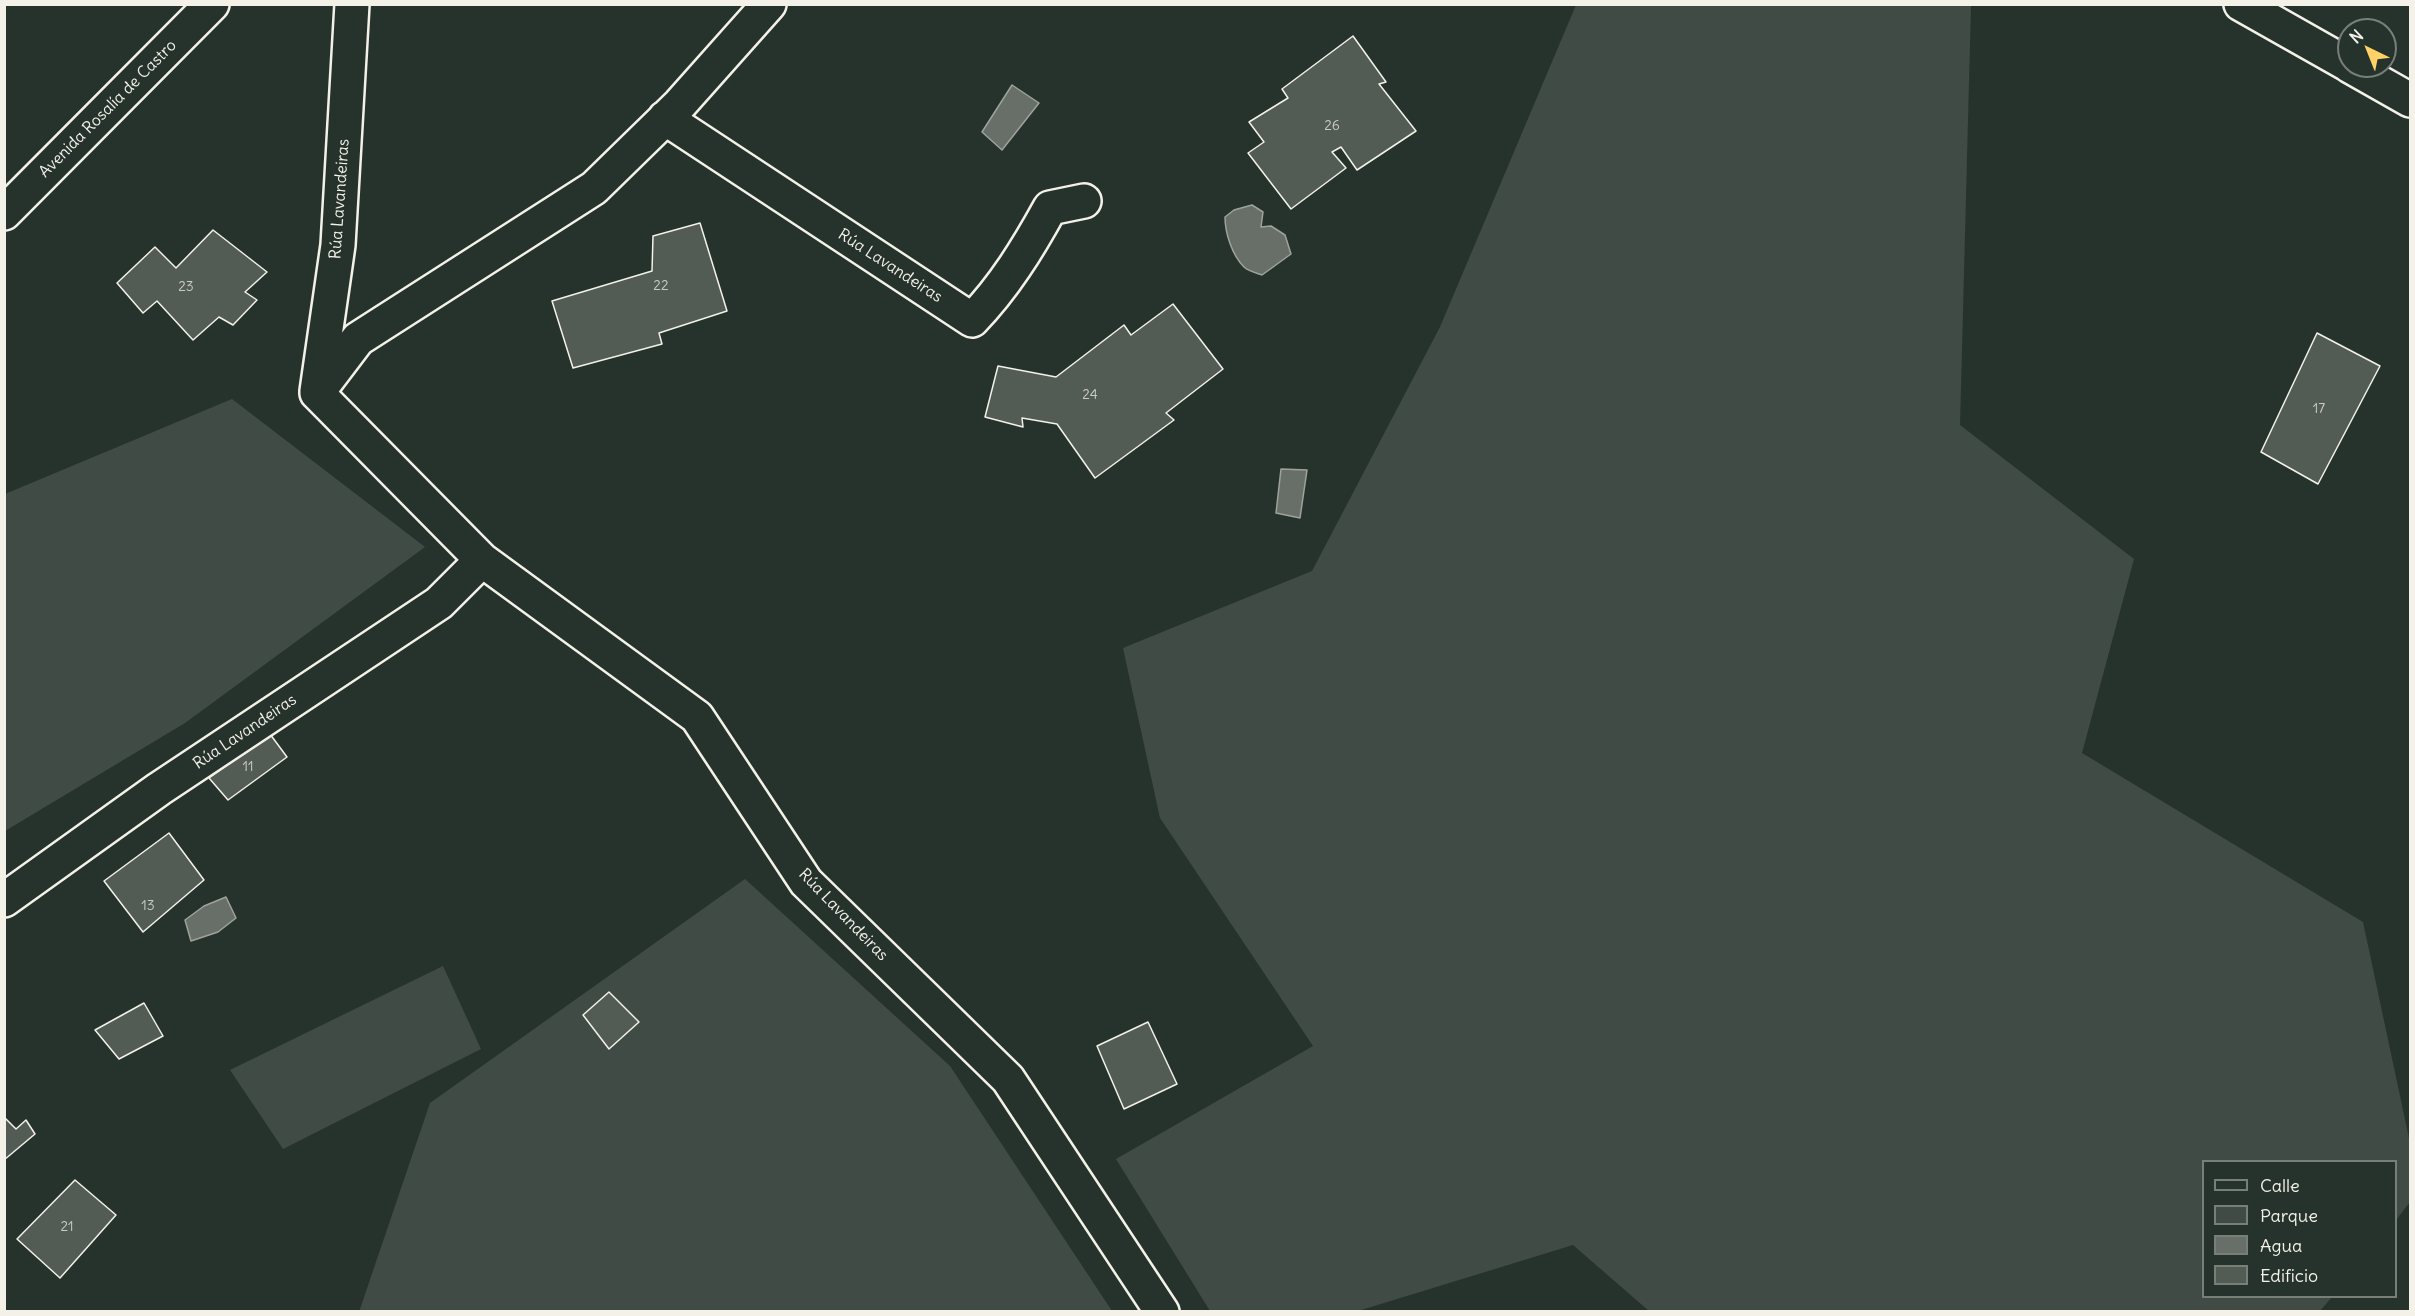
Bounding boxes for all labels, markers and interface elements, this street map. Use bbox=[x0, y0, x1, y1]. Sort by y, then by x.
north arrow bbox=[2337, 18, 2397, 78]
text: N bbox=[2345, 25, 2367, 47]
street label: Avenida Rosalía de Castro bbox=[35, 36, 181, 182]
house number: 26 bbox=[1324, 118, 1340, 134]
street label: Rúa Lavandeiras bbox=[326, 138, 354, 260]
street label: Rúa Lavandeiras bbox=[834, 225, 946, 307]
house number: 22 bbox=[653, 278, 669, 294]
house number: 23 bbox=[178, 279, 194, 295]
house number: 24 bbox=[1082, 387, 1098, 403]
house number: 17 bbox=[2313, 401, 2325, 417]
street label: Rúa Lavandeiras bbox=[190, 690, 300, 774]
house number: 11 bbox=[242, 759, 254, 775]
street label: Rúa Lavandeiras bbox=[794, 865, 892, 965]
house number: 13 bbox=[141, 898, 155, 914]
legend bbox=[2202, 1160, 2397, 1298]
text: Calle bbox=[2260, 1174, 2300, 1197]
text: Parque bbox=[2260, 1204, 2318, 1227]
house number: 21 bbox=[60, 1219, 74, 1235]
text: Agua bbox=[2260, 1234, 2302, 1257]
text: Edificio bbox=[2260, 1264, 2318, 1287]

